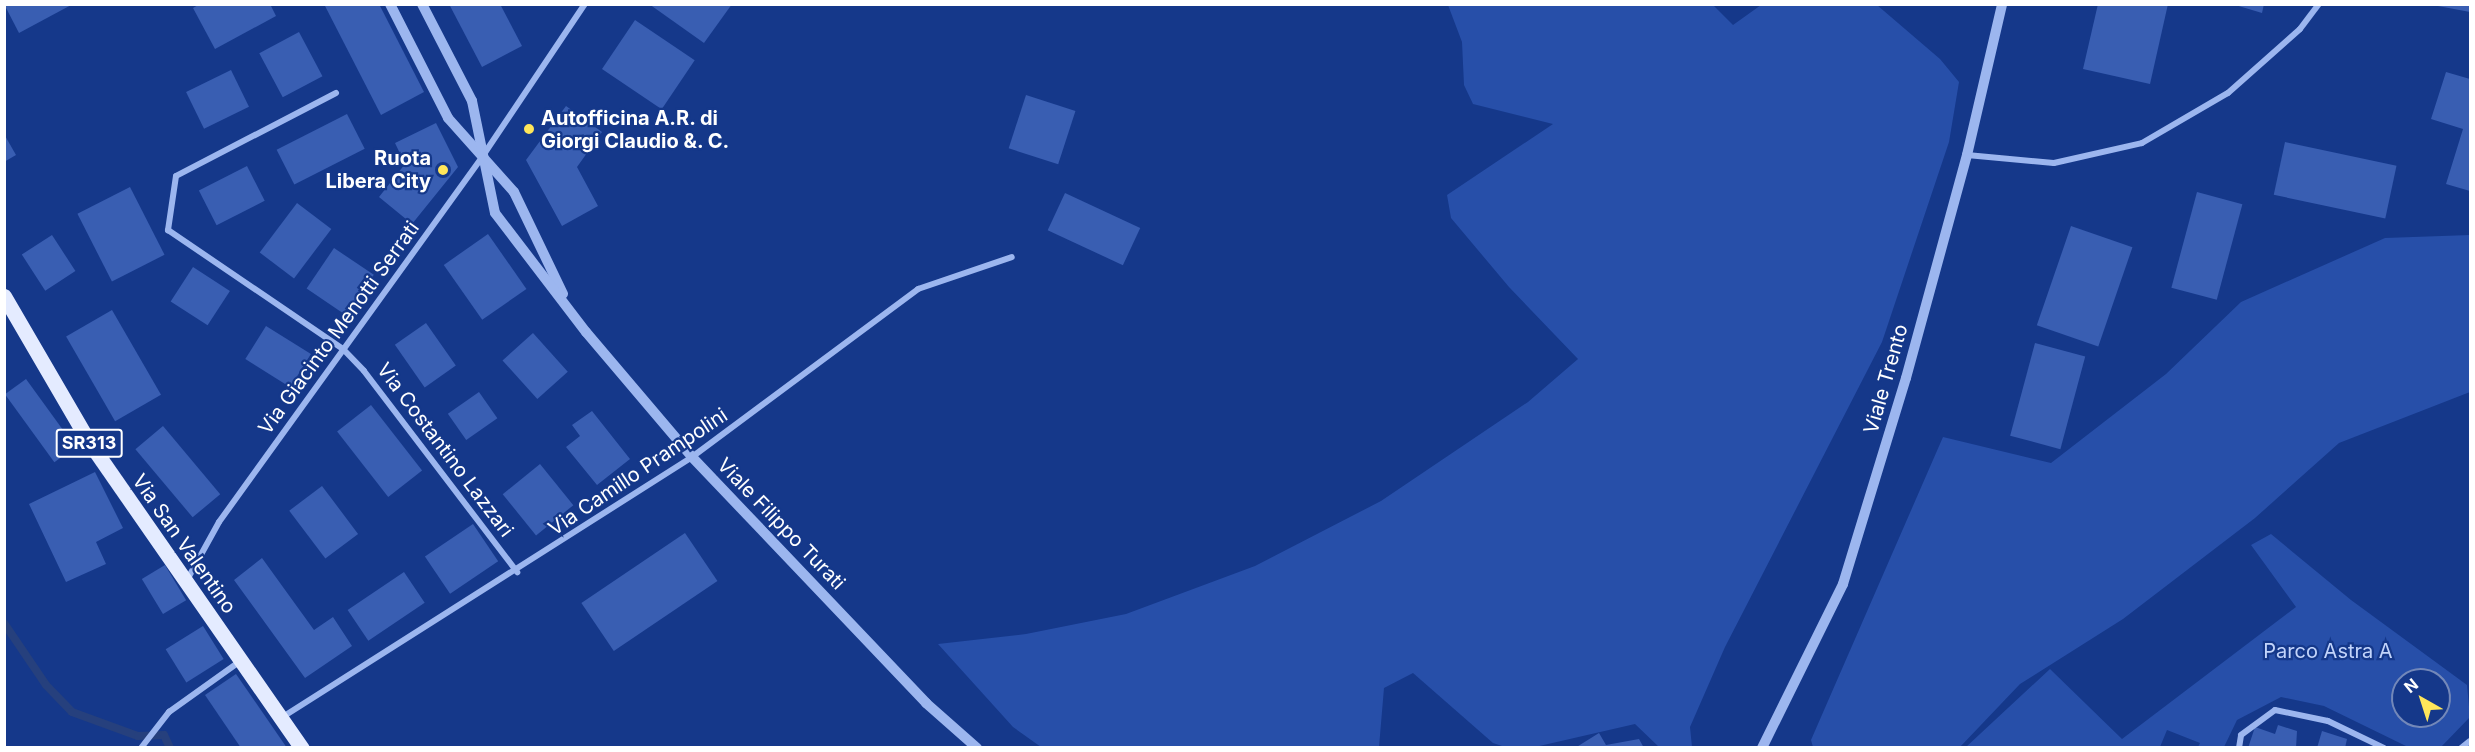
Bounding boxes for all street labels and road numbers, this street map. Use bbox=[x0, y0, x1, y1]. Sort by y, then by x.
street label: Via Giacinto Menotti Serrati bbox=[254, 217, 424, 439]
street label: Viale Trento bbox=[1859, 321, 1913, 437]
street label: Via Costantino Lazzari bbox=[372, 358, 518, 542]
street label: Via Camillo Prampolini bbox=[544, 403, 732, 541]
road number: SR313 bbox=[54, 428, 124, 458]
street label: Viale Filippo Turati bbox=[712, 453, 850, 595]
street label: Via San Valentino bbox=[127, 470, 241, 618]

